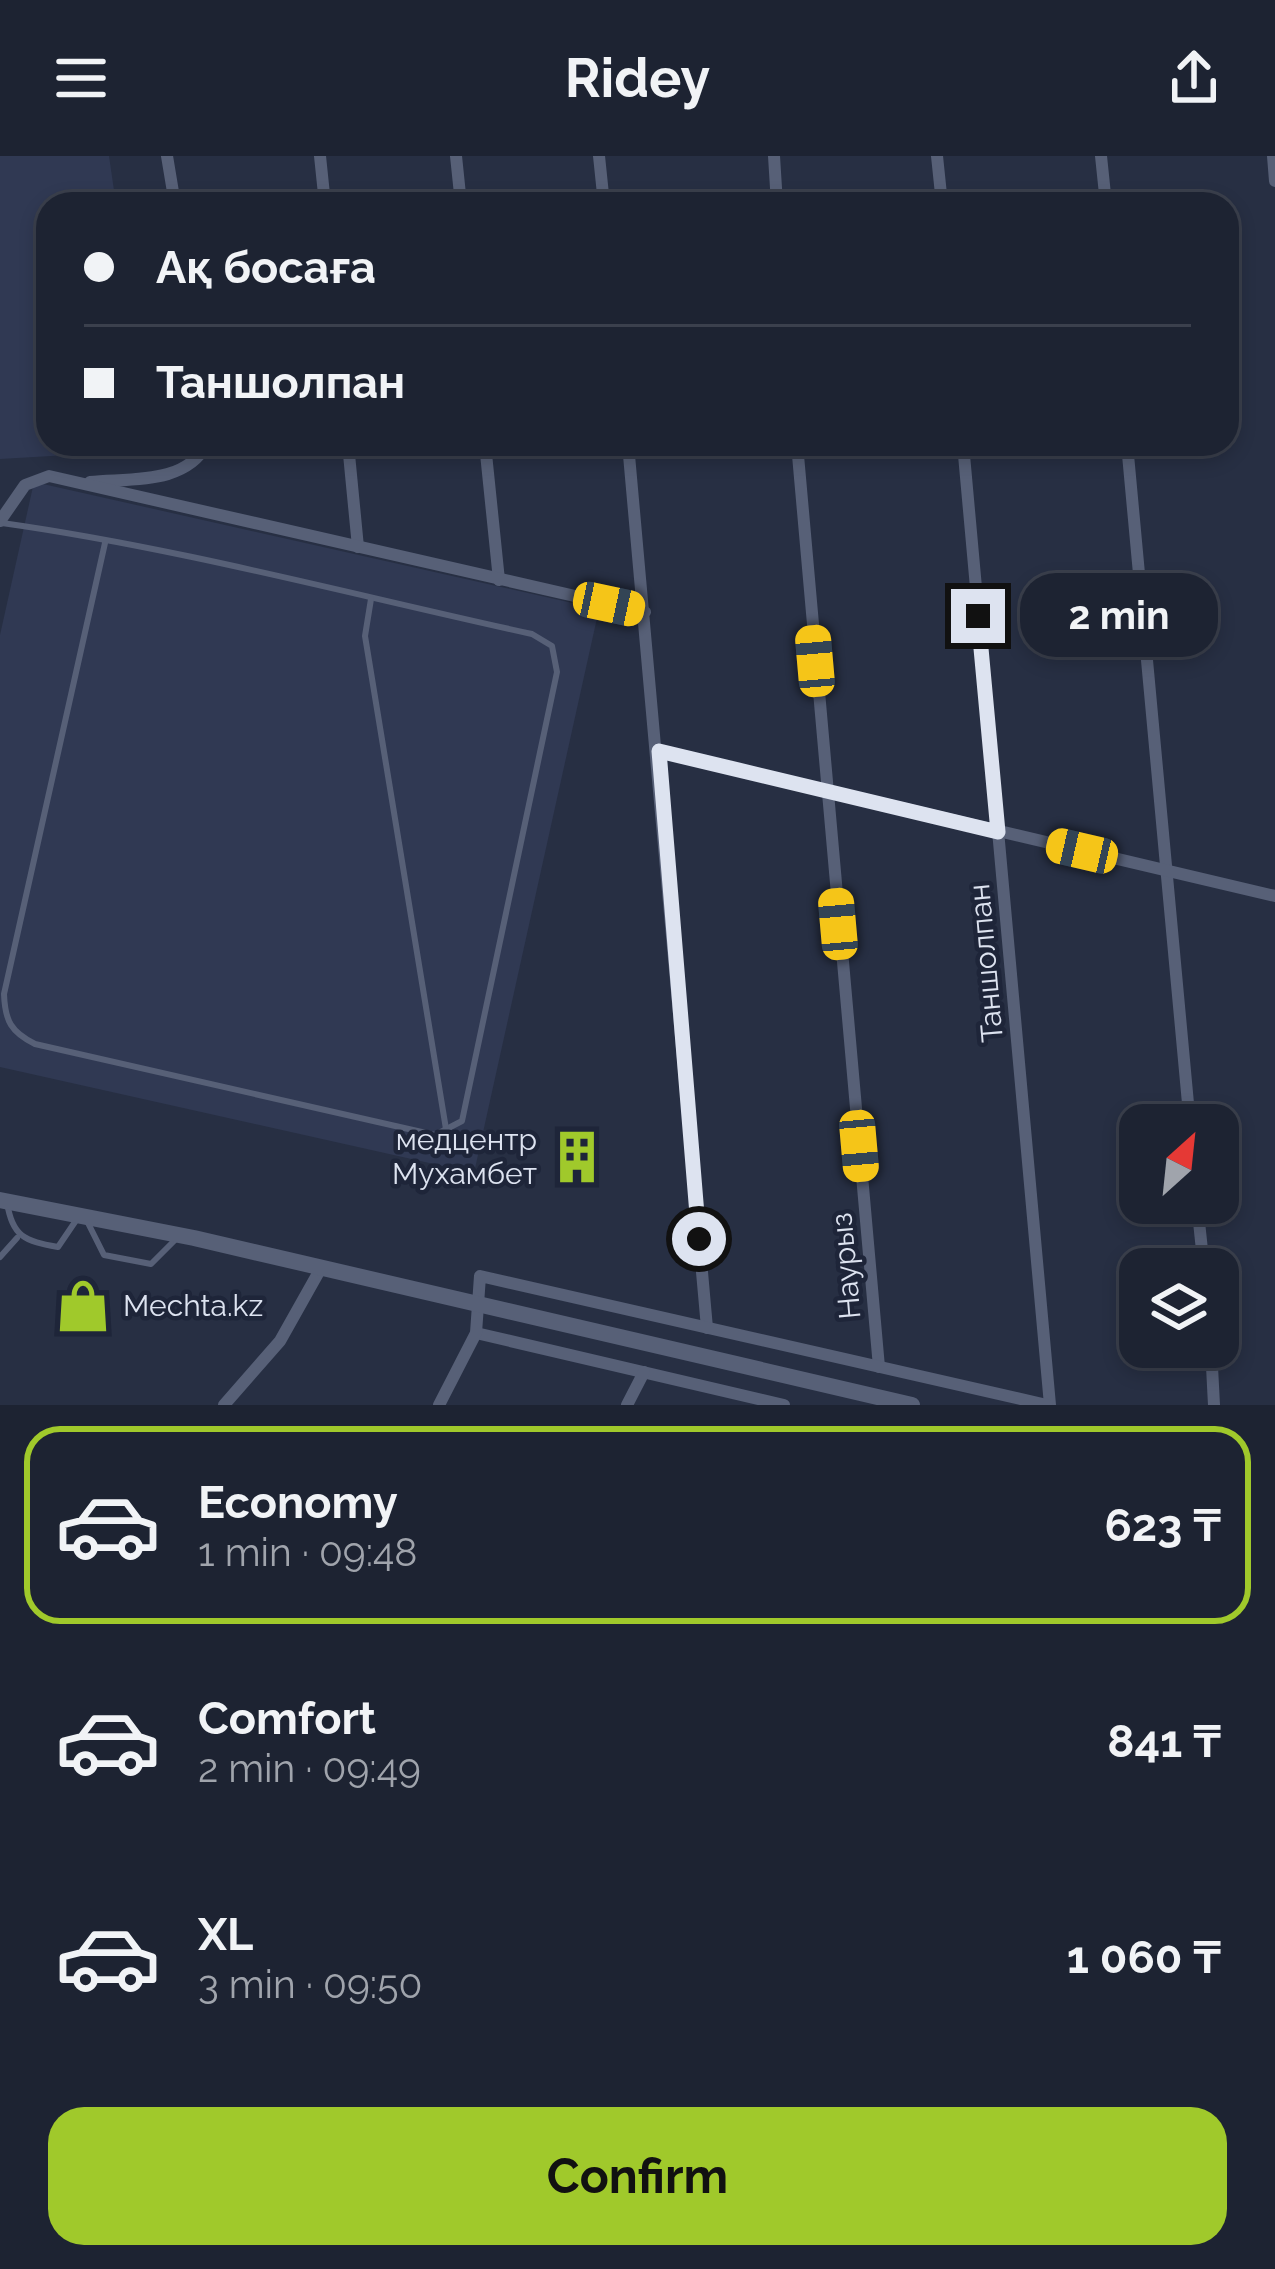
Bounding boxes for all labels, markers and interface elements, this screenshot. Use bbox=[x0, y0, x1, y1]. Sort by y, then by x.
icon: menu bbox=[48, 45, 114, 111]
icon: share bbox=[1161, 45, 1227, 111]
text: Ridey bbox=[565, 46, 710, 110]
text: Ақ босаға bbox=[156, 241, 376, 294]
text: Таншолпан bbox=[156, 356, 405, 409]
callout: 2 min bbox=[1020, 574, 1218, 658]
car bbox=[570, 579, 648, 629]
route end bbox=[951, 589, 1005, 643]
text: 2 min bbox=[1068, 592, 1170, 638]
car bbox=[794, 624, 836, 698]
car bbox=[1043, 825, 1121, 877]
street label: Таншолпан bbox=[961, 882, 1010, 1044]
car bbox=[817, 887, 859, 961]
north arrow bbox=[1119, 1104, 1239, 1224]
map controls bbox=[1119, 1104, 1239, 1368]
car bbox=[838, 1109, 880, 1183]
place label: медцентр Мухамбет bbox=[392, 1122, 537, 1191]
building icon: медцентр Мухамбет bbox=[548, 1128, 606, 1186]
street label: Наурыз bbox=[823, 1211, 868, 1321]
route start bbox=[672, 1212, 726, 1266]
button: layers bbox=[1119, 1248, 1239, 1368]
shop icon: Mechta.kz bbox=[54, 1277, 112, 1335]
place label: Mechta.kz bbox=[123, 1288, 263, 1323]
icon: car bbox=[54, 1471, 162, 1579]
text: Economy bbox=[198, 1476, 398, 1529]
text: 623 ₸ bbox=[1105, 1499, 1221, 1552]
text: 1 min · 09:48 bbox=[198, 1529, 417, 1575]
icon: car bbox=[54, 1687, 162, 1795]
text: Comfort bbox=[198, 1692, 376, 1745]
text: 841 ₸ bbox=[1107, 1715, 1221, 1768]
text: 2 min · 09:49 bbox=[198, 1745, 421, 1791]
icon: car bbox=[54, 1903, 162, 2011]
text: XL bbox=[198, 1908, 253, 1961]
text: 1 060 ₸ bbox=[1067, 1931, 1221, 1984]
text: 3 min · 09:50 bbox=[198, 1961, 422, 2007]
button: Confirm bbox=[48, 2107, 1227, 2245]

